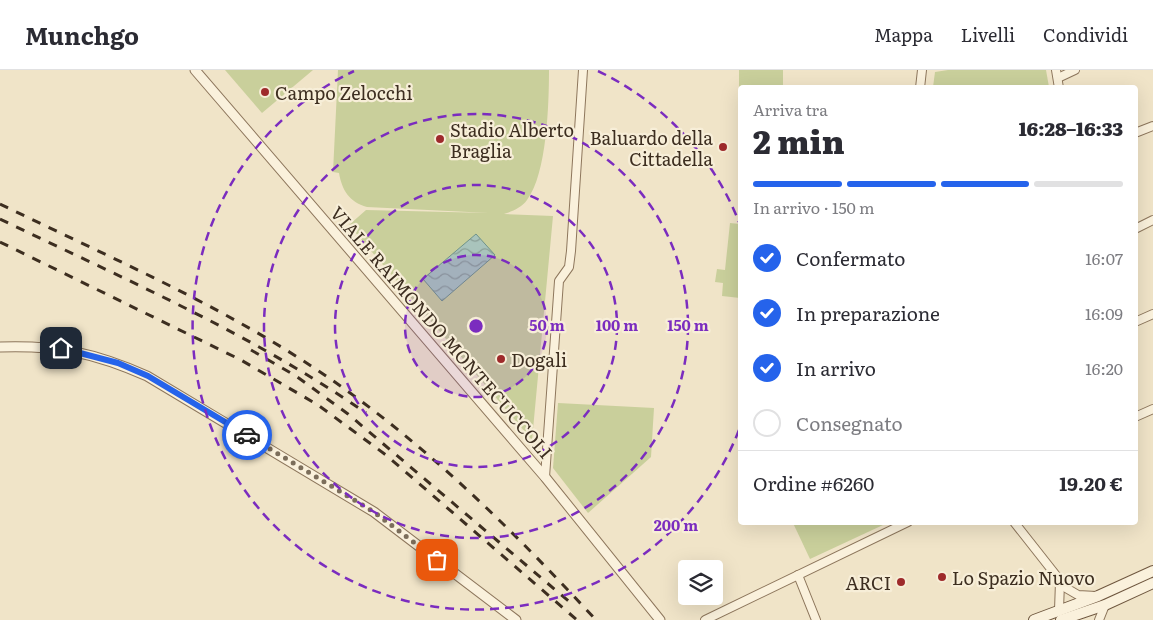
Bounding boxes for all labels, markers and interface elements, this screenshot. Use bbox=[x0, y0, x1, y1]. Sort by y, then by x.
text: Munchgo bbox=[25, 17, 139, 52]
text: Mappa bbox=[874, 21, 933, 48]
text: Livelli bbox=[961, 21, 1015, 48]
text: Condividi bbox=[1043, 21, 1128, 48]
place label: Campo Zelocchi bbox=[275, 79, 412, 106]
marker: Campo Zelocchi bbox=[259, 86, 271, 98]
text: Arriva tra bbox=[753, 97, 828, 121]
text: 16:28–16:33 bbox=[1019, 114, 1123, 142]
place label: Stadio Alberto Braglia bbox=[450, 116, 574, 164]
text: 2 min bbox=[753, 116, 845, 164]
place label: Baluardo della Cittadella bbox=[590, 124, 713, 172]
marker: Stadio Alberto Braglia bbox=[434, 133, 446, 145]
marker: Baluardo della Cittadella bbox=[717, 141, 729, 153]
text: In arrivo · 150 m bbox=[753, 195, 875, 219]
street label: VIALE RAIMONDO MONTECUCCOLI bbox=[324, 200, 560, 464]
icon: check bbox=[753, 244, 781, 272]
text: Confermato bbox=[796, 244, 905, 272]
text: 16:07 bbox=[1085, 246, 1123, 270]
icon: check bbox=[753, 299, 781, 327]
text: In preparazione bbox=[796, 299, 940, 327]
text: 16:09 bbox=[1085, 301, 1123, 325]
text: 50 m bbox=[529, 313, 565, 336]
text: 100 m bbox=[596, 313, 638, 336]
text: 150 m bbox=[667, 313, 709, 336]
centre of rings bbox=[467, 317, 485, 335]
pin bbox=[40, 327, 82, 369]
icon: home bbox=[47, 334, 75, 362]
place label: Dogali bbox=[511, 346, 567, 373]
marker: Dogali bbox=[495, 353, 507, 365]
icon: check bbox=[753, 354, 781, 382]
text: In arrivo bbox=[796, 354, 876, 382]
text: 16:20 bbox=[1085, 356, 1123, 380]
text: Consegnato bbox=[796, 409, 903, 437]
courier bbox=[222, 410, 272, 460]
icon: car bbox=[233, 421, 261, 449]
text: Ordine #6260 bbox=[753, 469, 874, 497]
text: 19.20 € bbox=[1059, 469, 1123, 497]
text: 200 m bbox=[654, 513, 698, 536]
pin bbox=[416, 539, 458, 581]
icon: bag bbox=[423, 546, 451, 574]
map controls bbox=[678, 560, 723, 605]
button: layers bbox=[678, 560, 723, 605]
place label: Lo Spazio Nuovo bbox=[952, 564, 1095, 591]
place label: ARCI bbox=[845, 569, 891, 596]
marker: Lo Spazio Nuovo bbox=[936, 571, 948, 583]
marker: ARCI bbox=[895, 576, 907, 588]

